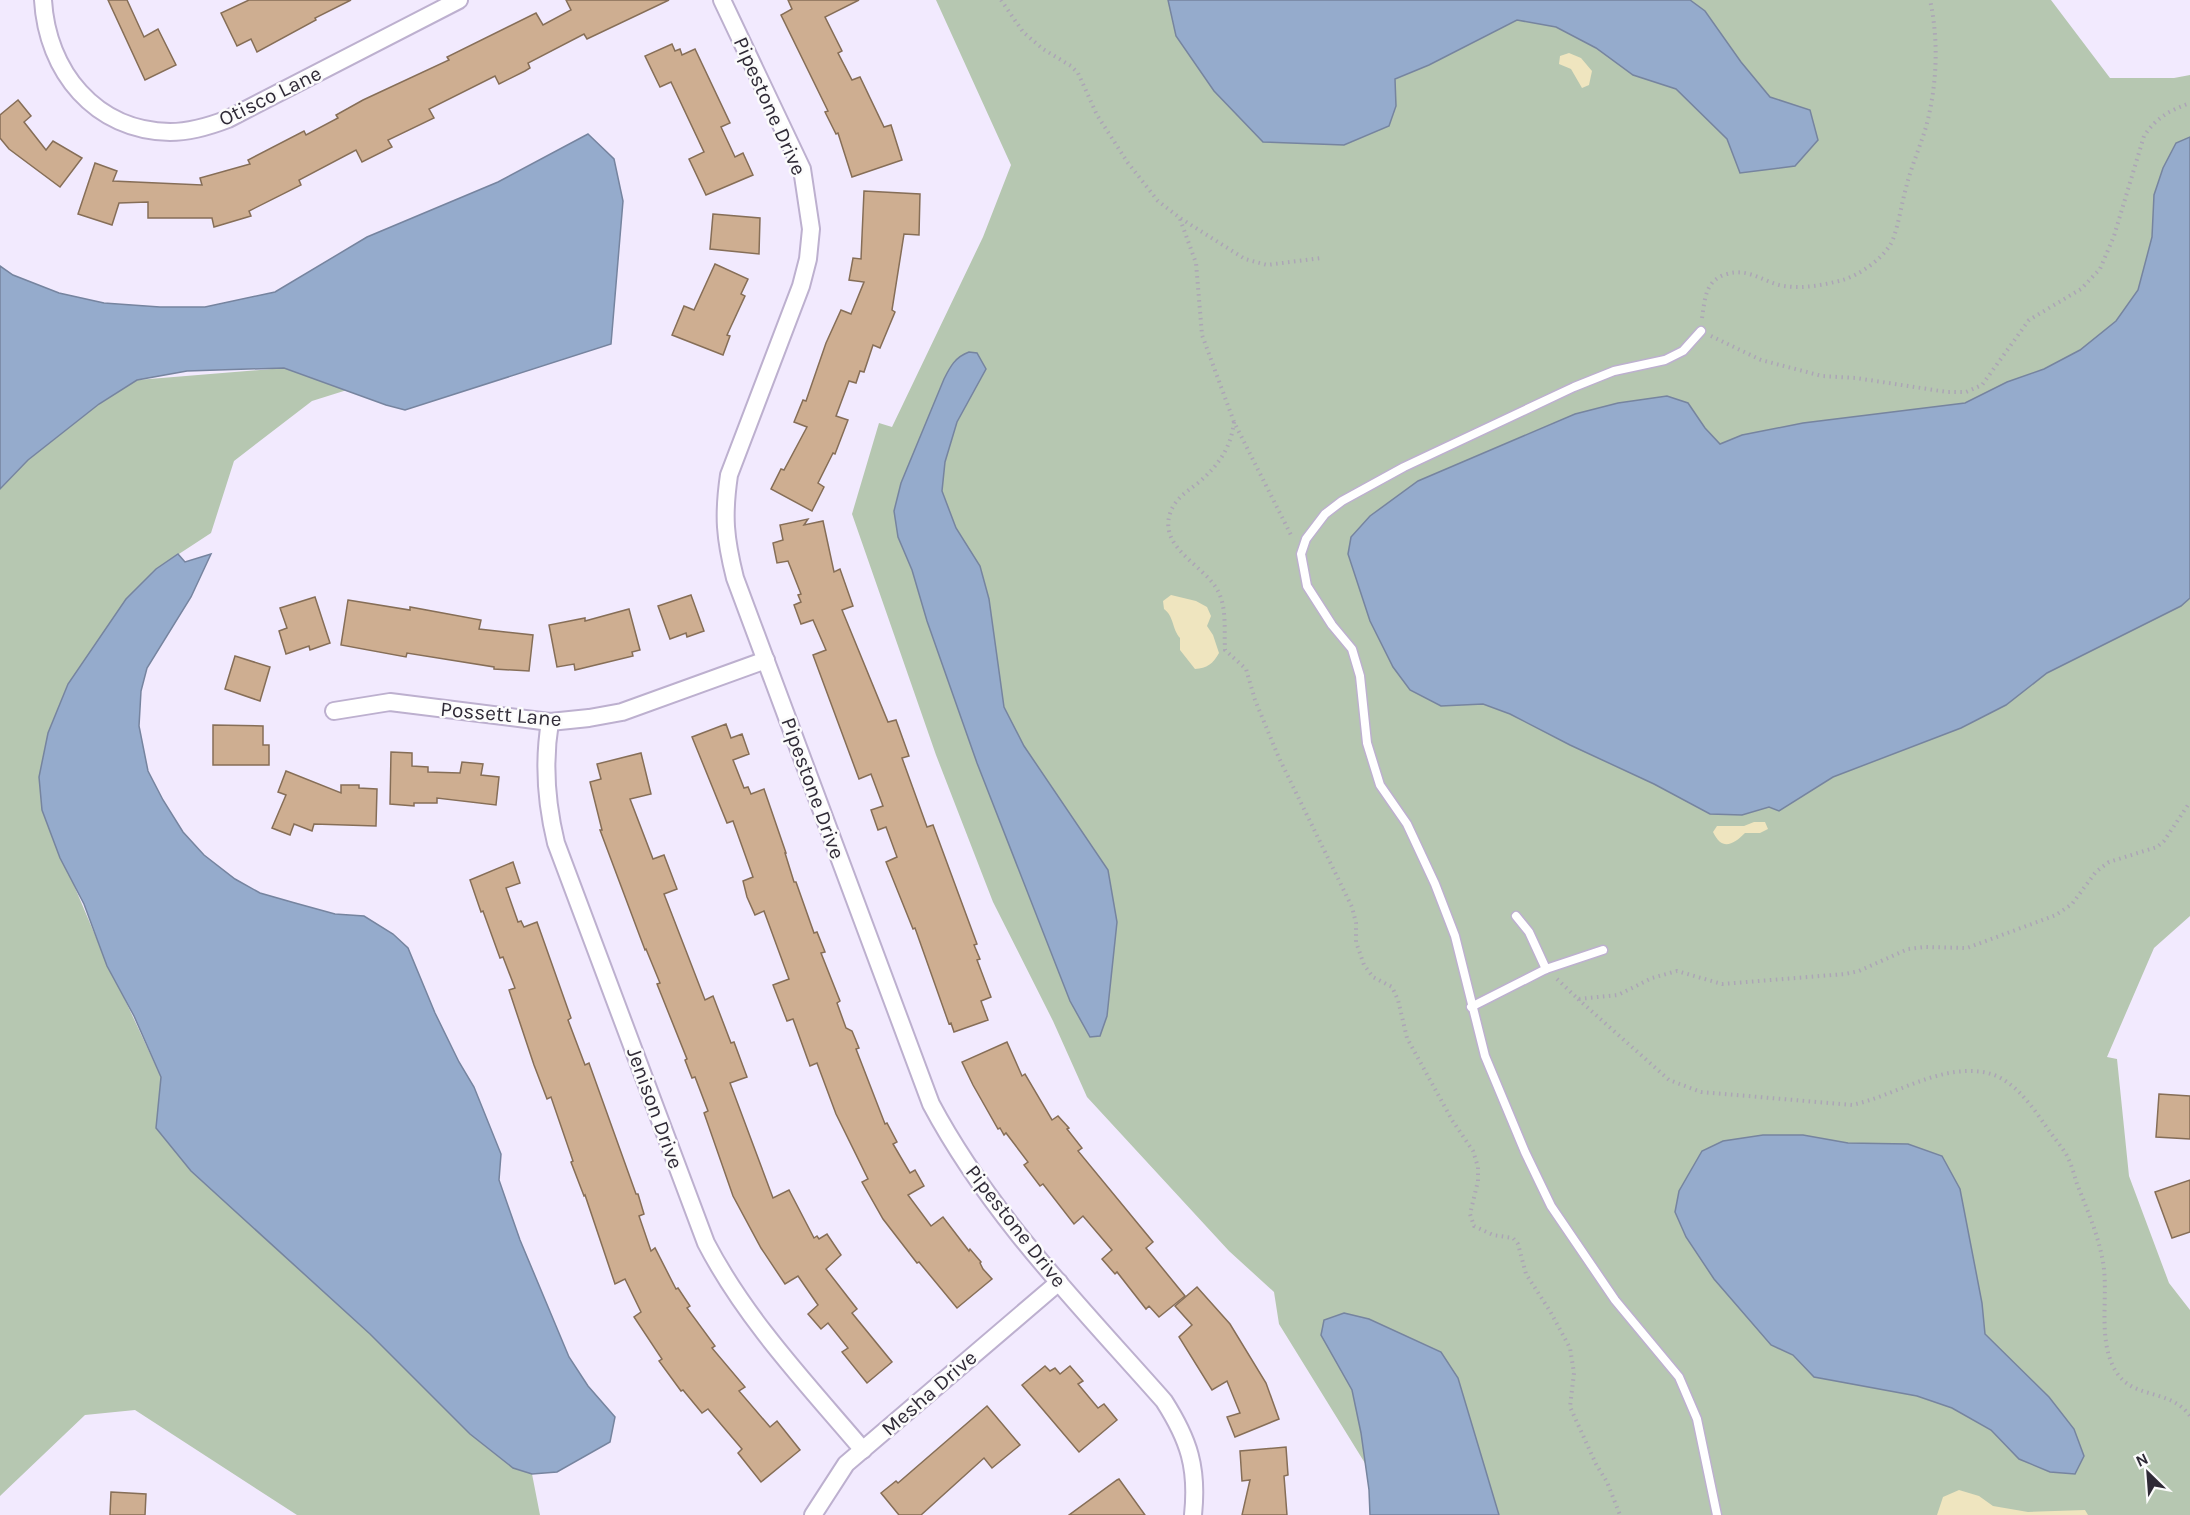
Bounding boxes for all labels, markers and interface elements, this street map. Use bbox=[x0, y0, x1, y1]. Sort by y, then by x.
street label: Pipestone Drive bbox=[729, 33, 811, 179]
street label: Otisco Lane bbox=[215, 61, 325, 131]
street label: Possett Lane bbox=[439, 697, 563, 731]
street label: Pipestone Drive bbox=[776, 714, 850, 862]
street label: Jenison Drive bbox=[622, 1044, 688, 1172]
street label: Pipestone Drive bbox=[961, 1160, 1071, 1292]
street label: Mesha Drive bbox=[877, 1345, 981, 1441]
north arrow bbox=[2118, 1443, 2178, 1503]
text: N bbox=[2133, 1449, 2151, 1471]

